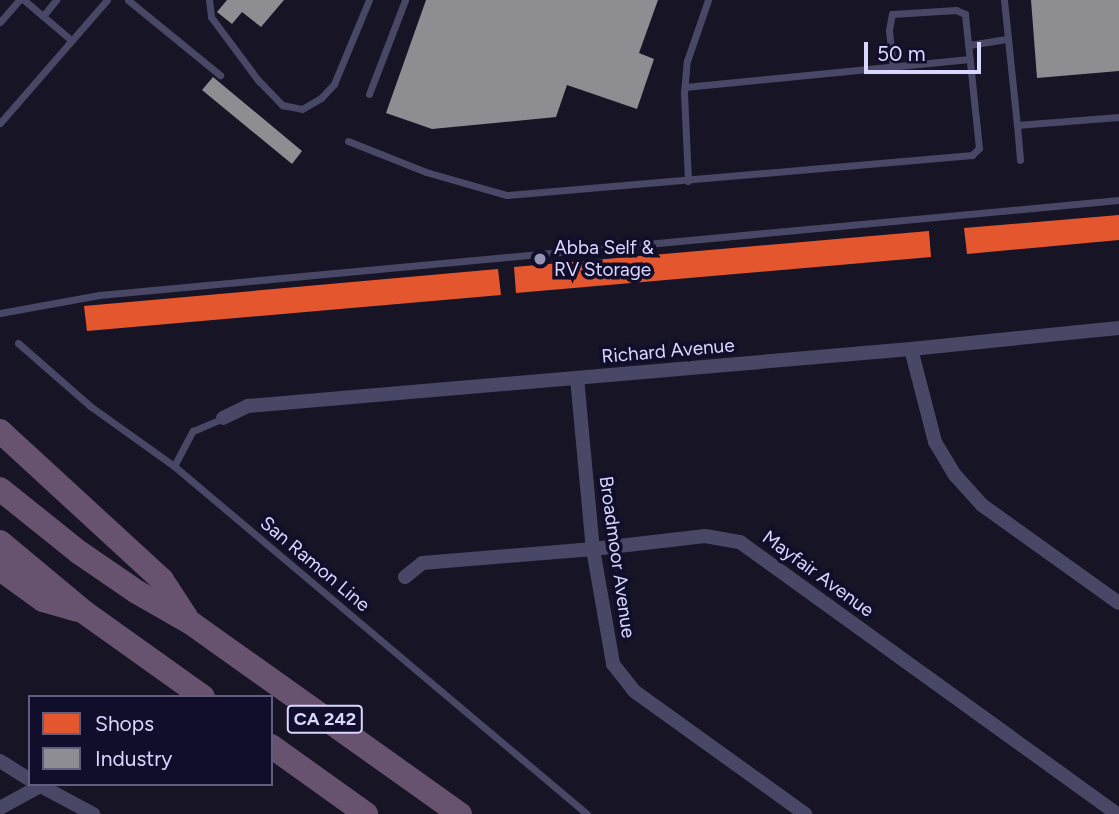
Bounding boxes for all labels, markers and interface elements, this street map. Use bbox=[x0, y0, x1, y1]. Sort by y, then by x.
scale bar bbox=[867, 28, 984, 72]
text: 50 m bbox=[877, 41, 926, 66]
place label: Abba Self & RV Storage bbox=[554, 237, 654, 281]
marker: Abba Self & RV Storage bbox=[532, 251, 548, 267]
street label: Richard Avenue bbox=[601, 334, 735, 368]
street label: Broadmoor Avenue bbox=[594, 474, 640, 640]
street label: San Ramon Line bbox=[256, 512, 374, 616]
street label: Mayfair Avenue bbox=[758, 526, 878, 622]
legend bbox=[28, 695, 273, 786]
road number: CA 242 bbox=[286, 704, 364, 734]
text: Shops bbox=[95, 711, 154, 736]
text: Industry bbox=[95, 746, 172, 771]

